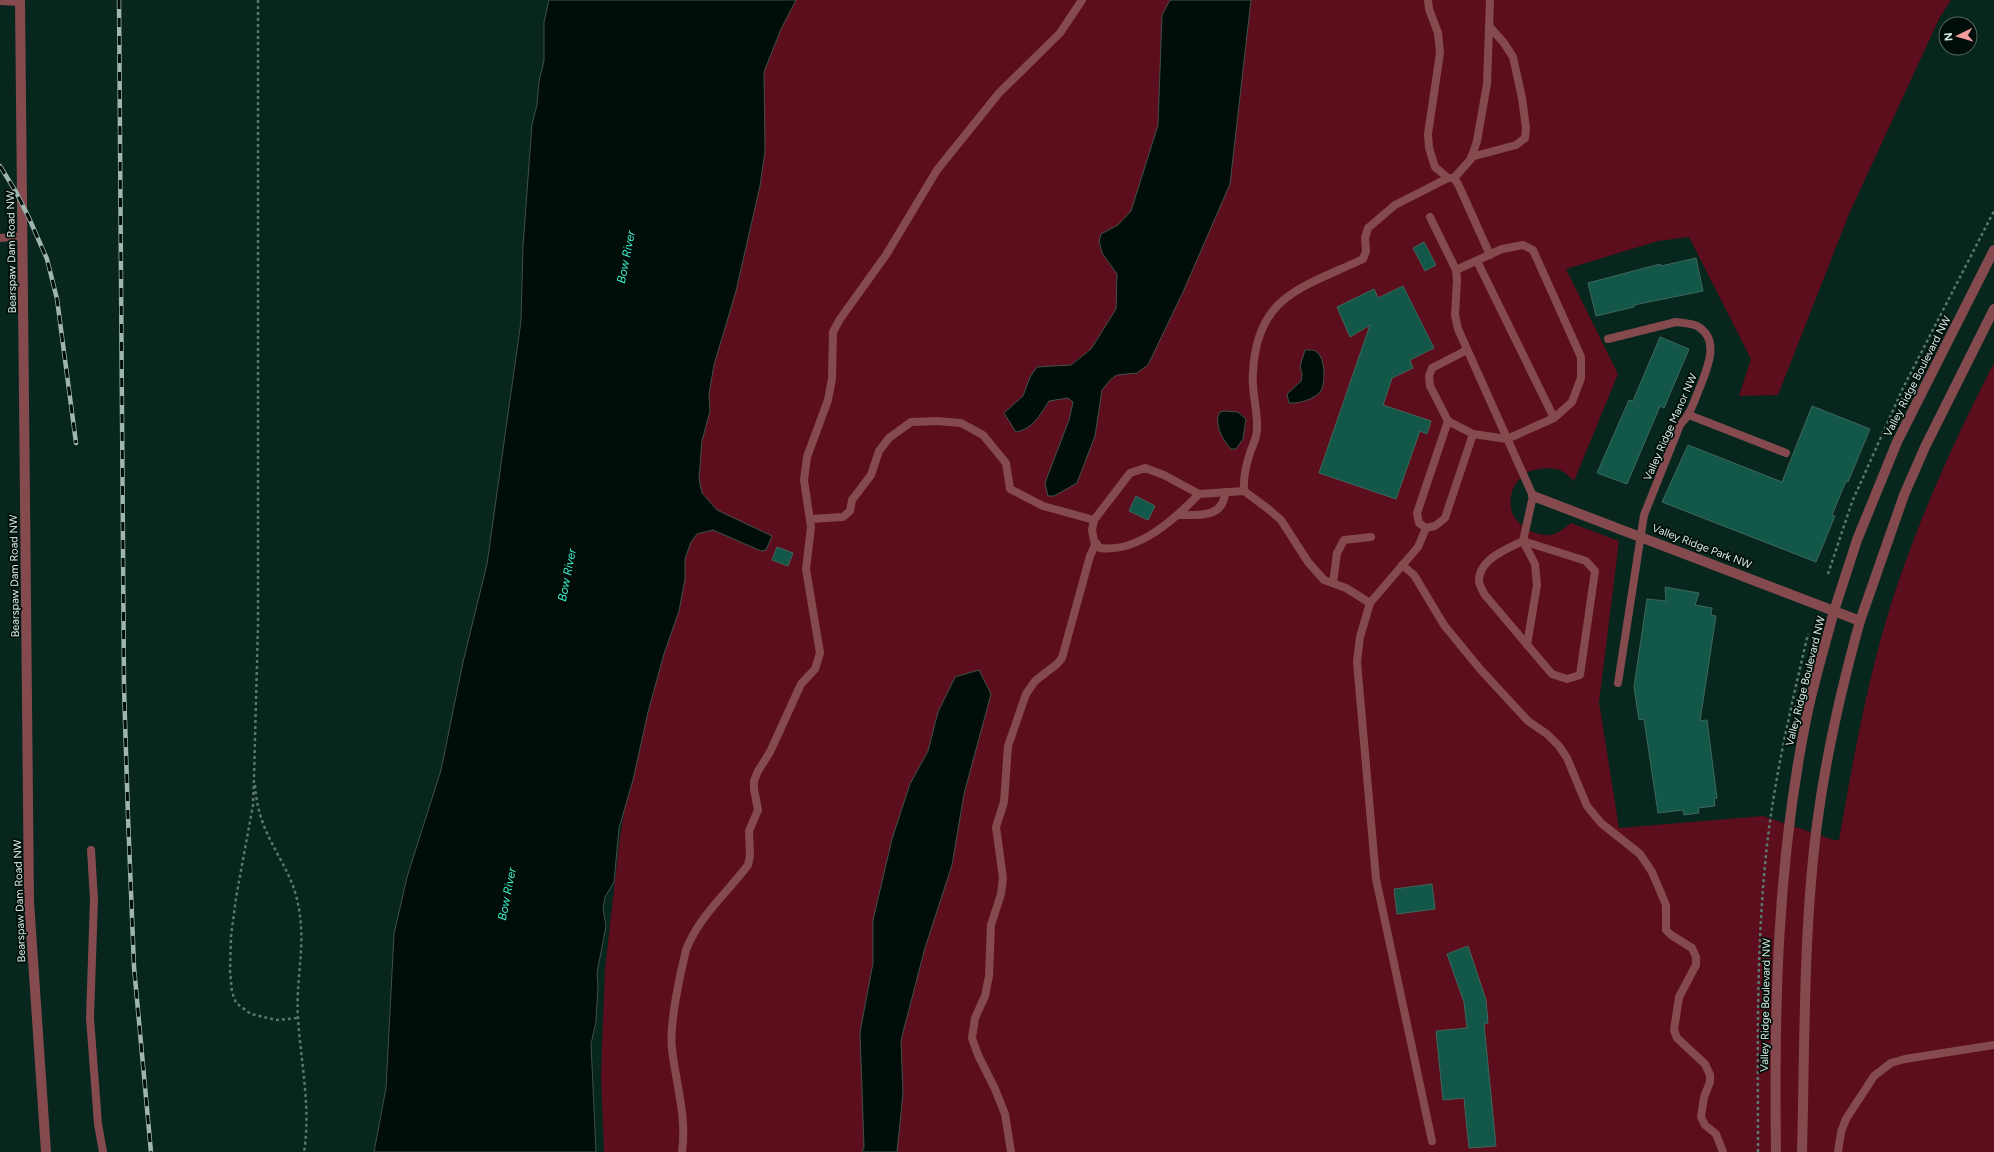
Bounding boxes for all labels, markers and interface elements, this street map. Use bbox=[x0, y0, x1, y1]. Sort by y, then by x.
north arrow bbox=[1938, 16, 1978, 56]
text: N bbox=[1942, 32, 1955, 42]
street label: Bearspaw Dam Road NW bbox=[4, 190, 19, 314]
water label: Bow River bbox=[614, 228, 638, 285]
street label: Valley Ridge Boulevard NW bbox=[1881, 313, 1954, 439]
street label: Valley Ridge Manor NW bbox=[1641, 371, 1700, 483]
street label: Bearspaw Dam Road NW bbox=[7, 514, 22, 638]
street label: Valley Ridge Park NW bbox=[1650, 521, 1754, 572]
water label: Bow River bbox=[555, 546, 579, 603]
street label: Valley Ridge Boulevard NW bbox=[1783, 614, 1828, 748]
street label: Bearspaw Dam Road NW bbox=[11, 839, 28, 963]
water label: Bow River bbox=[495, 865, 519, 922]
street label: Valley Ridge Boulevard NW bbox=[1758, 938, 1773, 1072]

